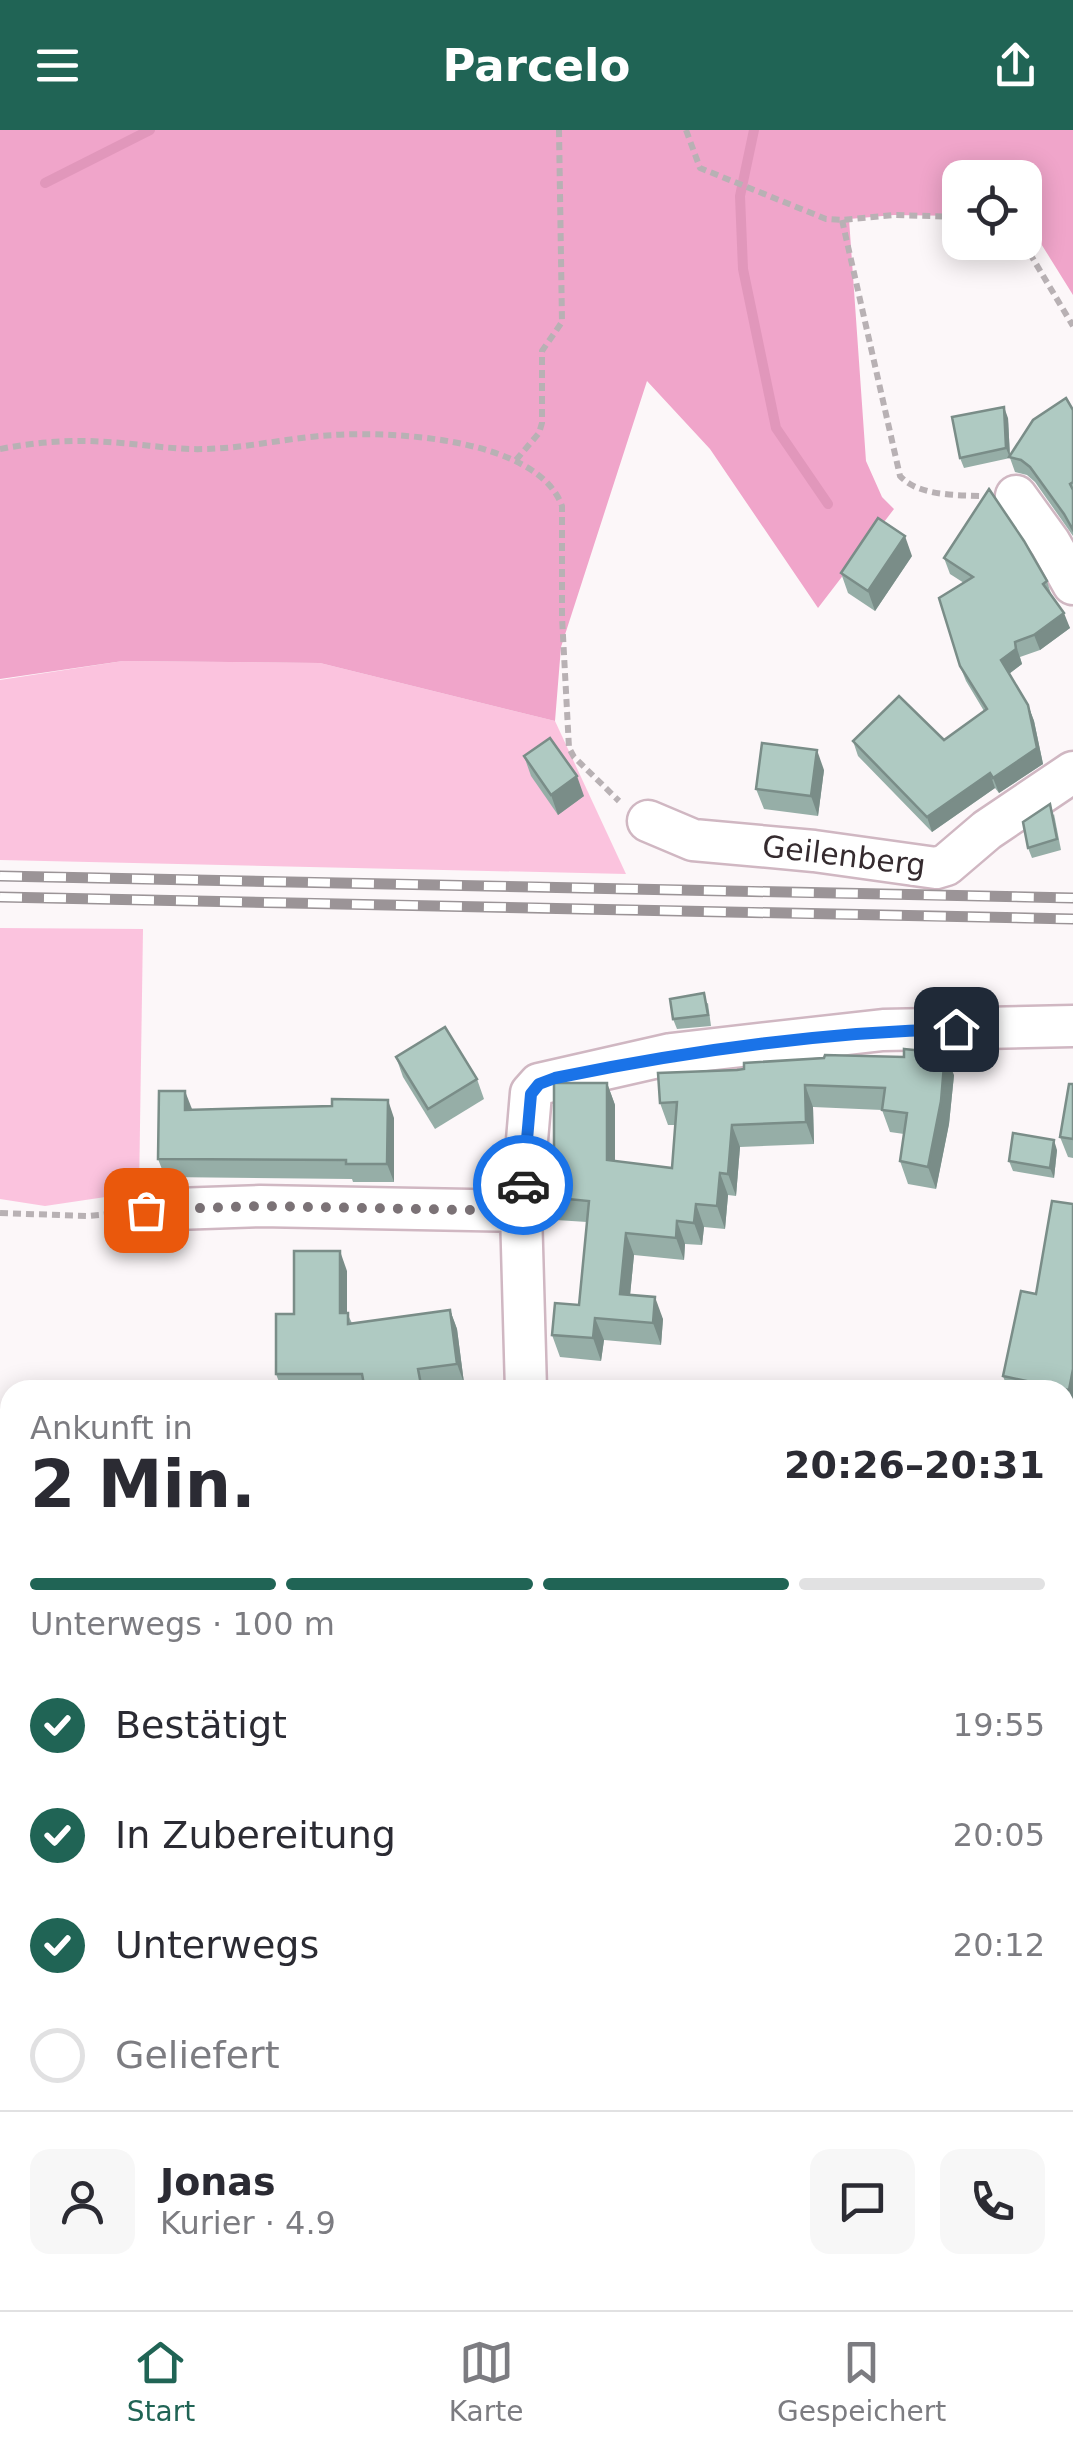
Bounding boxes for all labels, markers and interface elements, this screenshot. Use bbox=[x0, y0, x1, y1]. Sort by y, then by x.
icon: menu bbox=[30, 38, 85, 93]
icon: share bbox=[988, 38, 1043, 93]
text: Parcelo bbox=[443, 39, 630, 92]
map controls bbox=[942, 160, 1042, 260]
button: locate bbox=[942, 160, 1042, 260]
street label: Geilenberg bbox=[760, 828, 928, 883]
pin bbox=[914, 987, 999, 1072]
icon: home bbox=[929, 1002, 984, 1057]
courier bbox=[473, 1135, 573, 1235]
icon: car bbox=[496, 1158, 551, 1213]
pin bbox=[104, 1168, 189, 1253]
icon: bag bbox=[119, 1183, 174, 1238]
text: Ankunft in bbox=[30, 1409, 193, 1447]
text: 20:26–20:31 bbox=[784, 1443, 1045, 1487]
text: 2 Min. bbox=[30, 1447, 256, 1522]
text: Unterwegs · 100 m bbox=[30, 1605, 335, 1643]
icon: check bbox=[30, 1698, 85, 1753]
text: Bestätigt bbox=[115, 1703, 287, 1747]
text: 19:55 bbox=[953, 1706, 1045, 1744]
icon: check bbox=[30, 1808, 85, 1863]
text: In Zubereitung bbox=[115, 1813, 396, 1857]
text: 20:05 bbox=[953, 1816, 1045, 1854]
icon: check bbox=[30, 1918, 85, 1973]
text: Unterwegs bbox=[115, 1923, 319, 1967]
text: 20:12 bbox=[953, 1926, 1045, 1964]
text: Geliefert bbox=[115, 2033, 280, 2077]
button: person bbox=[30, 2149, 135, 2254]
button: chat bbox=[810, 2149, 915, 2254]
button: phone bbox=[940, 2149, 1045, 2254]
text: Jonas bbox=[160, 2160, 276, 2204]
text: Kurier · 4.9 bbox=[160, 2204, 336, 2242]
tab: Start bbox=[127, 2335, 195, 2428]
tab: Karte bbox=[449, 2335, 524, 2428]
tab: Gespeichert bbox=[777, 2335, 946, 2428]

